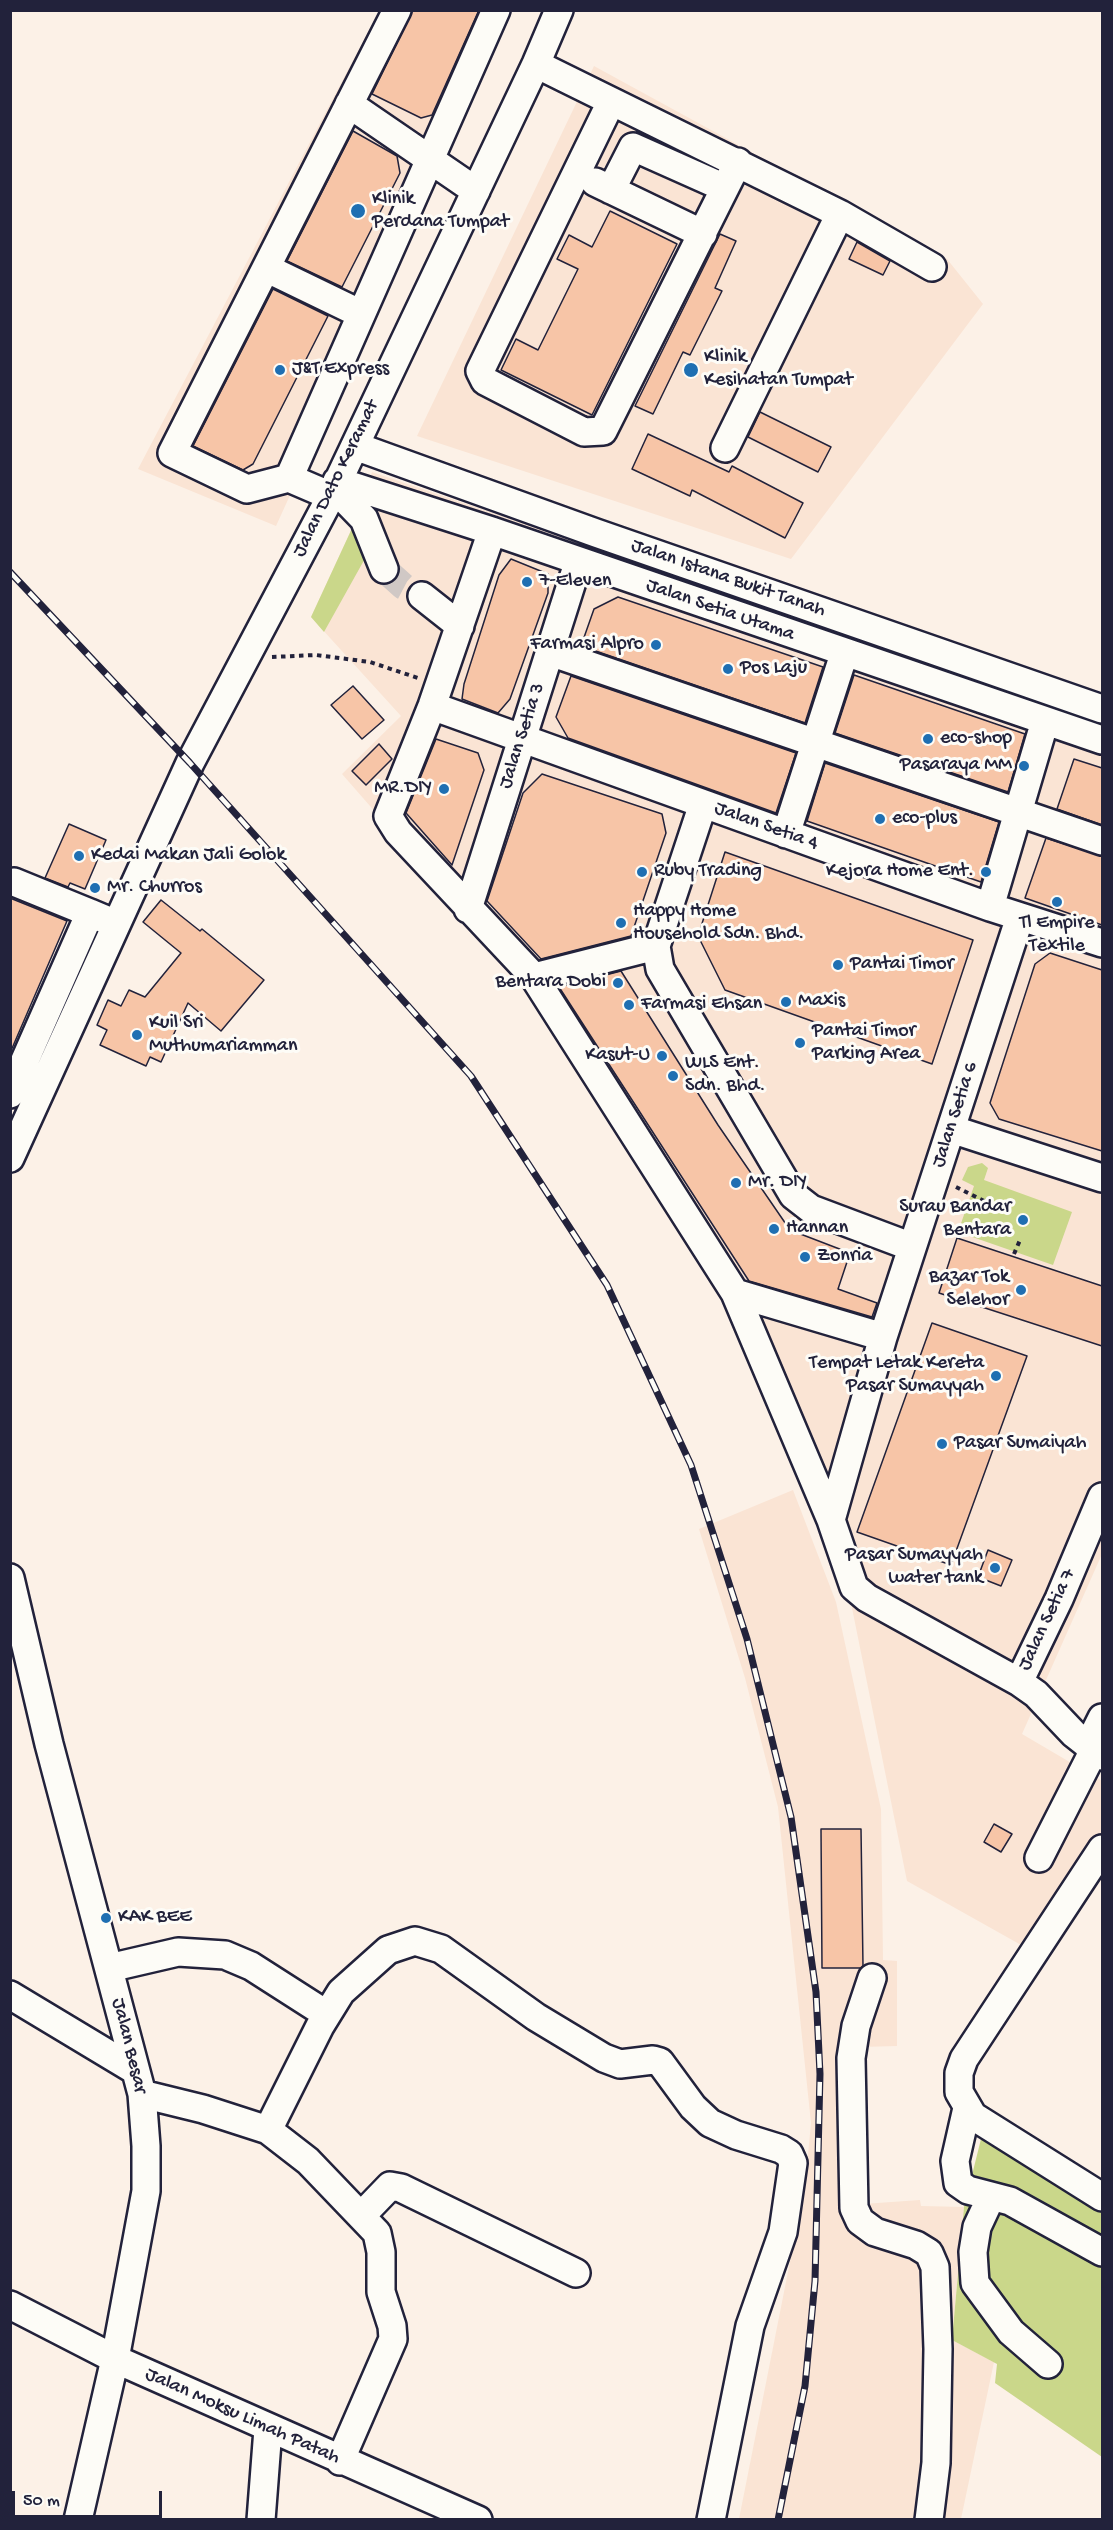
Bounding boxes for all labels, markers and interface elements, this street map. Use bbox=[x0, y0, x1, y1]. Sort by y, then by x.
place label: Klinik Perdana Tumpat bbox=[372, 188, 509, 235]
marker: Klinik Perdana Tumpat bbox=[349, 202, 367, 220]
place label: Klinik Kesihatan Tumpat bbox=[704, 346, 853, 393]
place label: J&T Express bbox=[292, 358, 389, 382]
marker: Klinik Kesihatan Tumpat bbox=[682, 361, 700, 379]
marker: J&T Express bbox=[273, 363, 287, 377]
street label: Jalan Dato Keramat bbox=[289, 397, 385, 561]
street label: Jalan Istana Bukit Tanah bbox=[628, 534, 828, 624]
place label: 7-Eleven bbox=[539, 570, 612, 594]
street label: Jalan Setia Utama bbox=[643, 574, 797, 648]
marker: 7-Eleven bbox=[520, 575, 534, 589]
place label: Farmasi Alpro bbox=[530, 633, 644, 657]
marker: Farmasi Alpro bbox=[649, 638, 663, 652]
place label: Pos Laju bbox=[740, 657, 807, 681]
marker: Pos Laju bbox=[721, 662, 735, 676]
street label: Jalan Setia 3 bbox=[495, 680, 551, 792]
place label: eco-shop bbox=[940, 727, 1012, 751]
marker: eco-shop bbox=[921, 732, 935, 746]
place label: Pasaraya MM bbox=[900, 754, 1012, 778]
marker: Pasaraya MM bbox=[1017, 759, 1031, 773]
place label: MR.DIY bbox=[374, 777, 432, 801]
marker: MR.DIY bbox=[437, 782, 451, 796]
street label: Jalan Setia 4 bbox=[711, 797, 821, 857]
place label: eco-plus bbox=[892, 807, 957, 831]
marker: eco-plus bbox=[873, 812, 887, 826]
place label: Kedai Makan Jali Golok bbox=[91, 844, 285, 868]
marker: Kedai Makan Jali Golok bbox=[72, 849, 86, 863]
place label: Ruby Trading bbox=[654, 860, 762, 884]
place label: Kejora Home Ent. bbox=[826, 860, 974, 884]
marker: Ruby Trading bbox=[635, 865, 649, 879]
marker: Kejora Home Ent. bbox=[979, 865, 993, 879]
place label: Mr. Churros bbox=[107, 876, 202, 900]
marker: Mr. Churros bbox=[88, 881, 102, 895]
marker: Tl Empire Textile bbox=[1050, 895, 1064, 909]
place label: Happy Home Household Sdn. Bhd. bbox=[633, 900, 804, 947]
place label: Tl Empire Textile bbox=[1019, 912, 1095, 959]
marker: Happy Home Household Sdn. Bhd. bbox=[614, 916, 628, 930]
place label: Pantai Timor bbox=[850, 953, 954, 977]
marker: Pantai Timor bbox=[831, 958, 845, 972]
place label: Bentara Dobi bbox=[495, 971, 606, 995]
marker: Bentara Dobi bbox=[611, 976, 625, 990]
place label: Maxis bbox=[798, 990, 845, 1014]
place label: Farmasi Ehsan bbox=[641, 993, 762, 1017]
marker: Maxis bbox=[779, 995, 793, 1009]
marker: Farmasi Ehsan bbox=[622, 998, 636, 1012]
place label: Kuil Sri Muthumariamman bbox=[149, 1012, 297, 1059]
place label: Pantai Timor Parking Area bbox=[812, 1020, 920, 1067]
marker: Kuil Sri Muthumariamman bbox=[130, 1028, 144, 1042]
marker: Pantai Timor Parking Area bbox=[793, 1036, 807, 1050]
place label: Kasut-U bbox=[585, 1044, 650, 1068]
marker: Kasut-U bbox=[655, 1049, 669, 1063]
place label: WLS Ent. Sdn. Bhd. bbox=[685, 1052, 765, 1099]
street label: Jalan Setia 6 bbox=[928, 1059, 984, 1171]
marker: WLS Ent. Sdn. Bhd. bbox=[666, 1069, 680, 1083]
place label: Mr. DIY bbox=[748, 1171, 807, 1195]
marker: Mr. DIY bbox=[729, 1176, 743, 1190]
place label: Surau Bandar Bentara bbox=[899, 1196, 1011, 1243]
marker: Surau Bandar Bentara bbox=[1016, 1213, 1030, 1227]
place label: Hannan bbox=[786, 1217, 848, 1241]
marker: Hannan bbox=[767, 1222, 781, 1236]
place label: Zonria bbox=[817, 1245, 872, 1269]
marker: Zonria bbox=[798, 1250, 812, 1264]
place label: Bazar Tok Selehor bbox=[929, 1266, 1009, 1313]
marker: Bazar Tok Selehor bbox=[1014, 1283, 1028, 1297]
place label: Tempat Letak Kereta Pasar Sumayyah bbox=[809, 1352, 984, 1399]
marker: Tempat Letak Kereta Pasar Sumayyah bbox=[989, 1369, 1003, 1383]
place label: Pasar Sumaiyah bbox=[954, 1432, 1086, 1456]
marker: Pasar Sumaiyah bbox=[935, 1437, 949, 1451]
place label: Pasar Sumayyah water tank bbox=[845, 1544, 983, 1591]
marker: Pasar Sumayyah water tank bbox=[988, 1561, 1002, 1575]
street label: Jalan Setia 7 bbox=[1014, 1565, 1082, 1675]
place label: KAK BEE bbox=[118, 1906, 192, 1930]
marker: KAK BEE bbox=[99, 1911, 113, 1925]
street label: Jalan Besar bbox=[105, 1996, 151, 2096]
street label: Jalan Moksu Limah Patah bbox=[141, 2363, 343, 2471]
scale bar bbox=[15, 2479, 165, 2517]
text: 50 m bbox=[23, 2491, 60, 2512]

